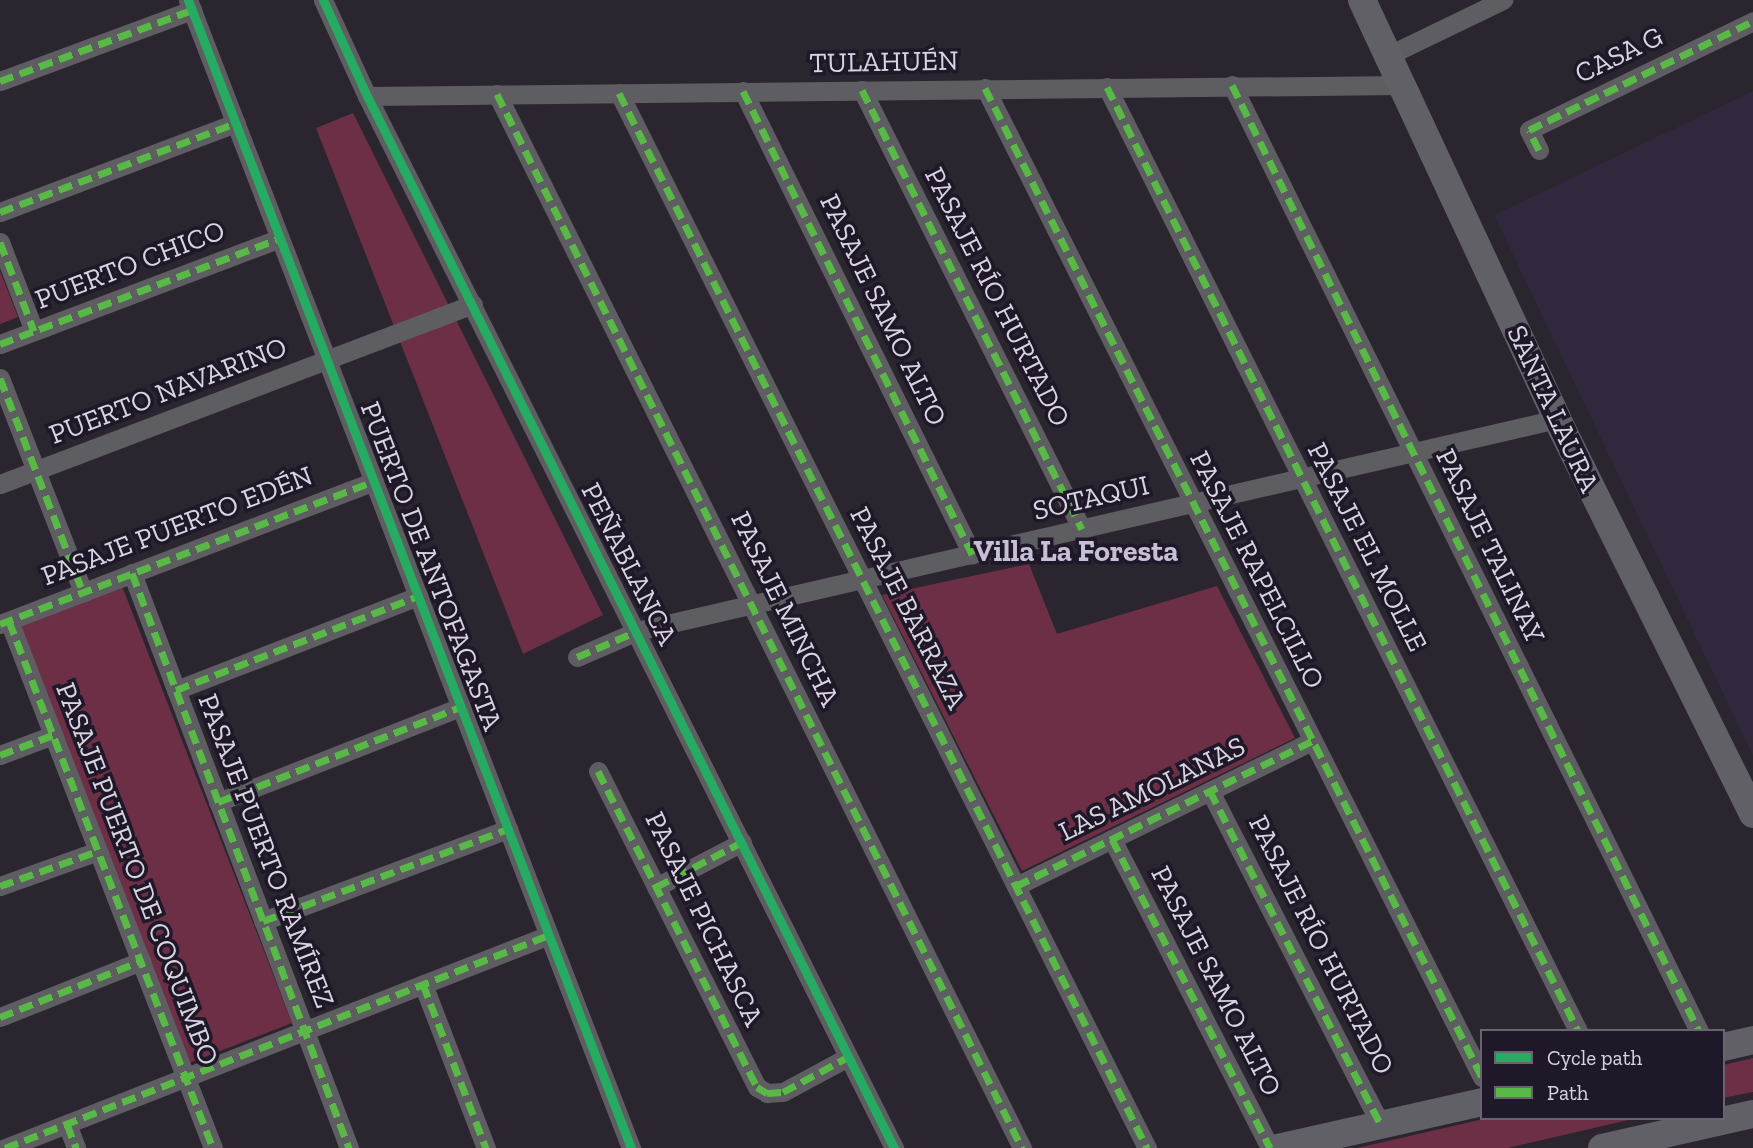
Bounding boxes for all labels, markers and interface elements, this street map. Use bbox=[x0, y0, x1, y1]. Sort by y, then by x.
street label: CASA G bbox=[1569, 19, 1669, 91]
street label: TULAHUÉN bbox=[809, 44, 959, 80]
street label: PASAJE RÍO HURTADO bbox=[917, 162, 1077, 432]
street label: PASAJE SAMO ALTO bbox=[812, 188, 954, 432]
street label: PUERTO CHICO bbox=[31, 213, 229, 317]
street label: SANTA LAURA bbox=[1499, 320, 1607, 498]
street label: PUERTO NAVARINO bbox=[45, 330, 291, 452]
street label: PUERTO DE ANTOFAGASTA bbox=[353, 397, 509, 735]
street label: PASAJE EL MOLLE bbox=[1300, 437, 1434, 657]
street label: PASAJE TALINAY bbox=[1428, 443, 1552, 649]
street label: PASAJE RAPELCILLO bbox=[1183, 446, 1331, 694]
street label: PASAJE PUERTO EDÉN bbox=[37, 459, 317, 593]
street label: SOTAQUI bbox=[1030, 468, 1152, 528]
street label: PEÑABLANCA bbox=[574, 477, 684, 651]
street label: PASAJE BARRAZA bbox=[843, 501, 973, 715]
street label: PASAJE MINCHA bbox=[723, 506, 847, 712]
district label: Villa La Foresta bbox=[974, 533, 1178, 569]
street label: PASAJE PUERTO DE COQUIMBO bbox=[48, 678, 226, 1070]
street label: PASAJE PUERTO RAMÍREZ bbox=[191, 689, 341, 1013]
street label: LAS AMOLANAS bbox=[1053, 729, 1251, 849]
street label: PASAJE PICHASCA bbox=[638, 806, 770, 1032]
street label: PASAJE RÍO HURTADO bbox=[1241, 810, 1401, 1080]
street label: PASAJE SAMO ALTO bbox=[1143, 860, 1289, 1102]
legend bbox=[1480, 1029, 1725, 1120]
text: Cycle path bbox=[1547, 1045, 1642, 1070]
text: Path bbox=[1547, 1080, 1589, 1105]

